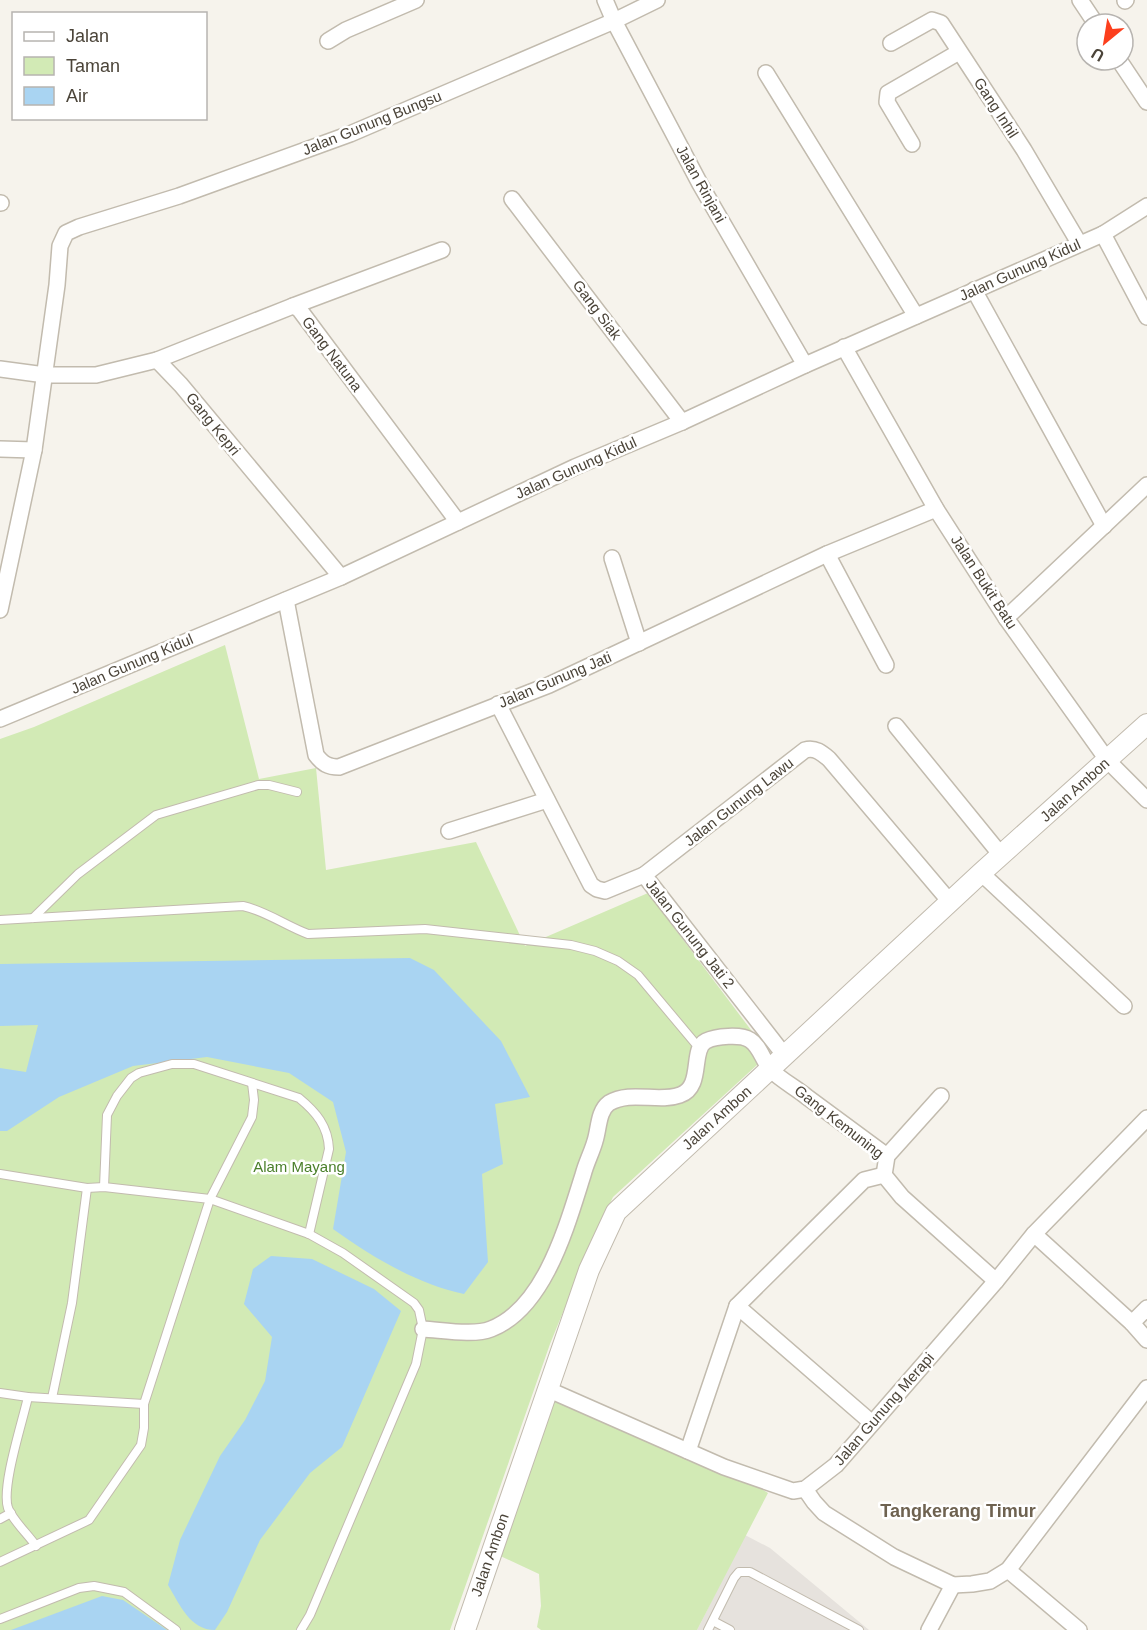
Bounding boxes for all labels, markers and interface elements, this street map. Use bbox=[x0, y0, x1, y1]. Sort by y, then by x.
legend bbox=[12, 12, 207, 120]
north arrow bbox=[1075, 12, 1135, 72]
text: Jalan bbox=[66, 26, 109, 46]
text: U bbox=[1088, 44, 1107, 65]
text: Taman bbox=[66, 56, 120, 76]
street label: Gang Inhil bbox=[971, 74, 1022, 141]
text: Air bbox=[66, 86, 88, 106]
street label: Jalan Gunung Bungsu bbox=[300, 87, 444, 158]
street label: Jalan Rinjani bbox=[673, 142, 730, 225]
street label: Jalan Gunung Kidul bbox=[957, 235, 1083, 304]
street label: Gang Siak bbox=[570, 277, 626, 343]
street label: Gang Natuna bbox=[299, 313, 366, 395]
street label: Gang Kepri bbox=[183, 389, 244, 459]
street label: Jalan Gunung Kidul bbox=[513, 433, 639, 502]
street label: Jalan Bukit Batu bbox=[948, 532, 1021, 632]
street label: Jalan Gunung Kidul bbox=[68, 630, 195, 697]
street label: Jalan Gunung Jati bbox=[496, 648, 614, 711]
street label: Jalan Gunung Lawu bbox=[681, 754, 797, 849]
street label: Jalan Ambon bbox=[1037, 754, 1113, 825]
street label: Jalan Gunung Jati 2 bbox=[643, 876, 738, 992]
street label: Jalan Ambon bbox=[679, 1082, 755, 1153]
street label: Gang Kemuning bbox=[791, 1082, 887, 1162]
park label: Alam Mayang bbox=[253, 1158, 345, 1175]
street label: Jalan Gunung Merapi bbox=[830, 1349, 937, 1468]
district label: Tangkerang Timur bbox=[880, 1501, 1036, 1521]
street label: Jalan Ambon bbox=[467, 1511, 512, 1599]

